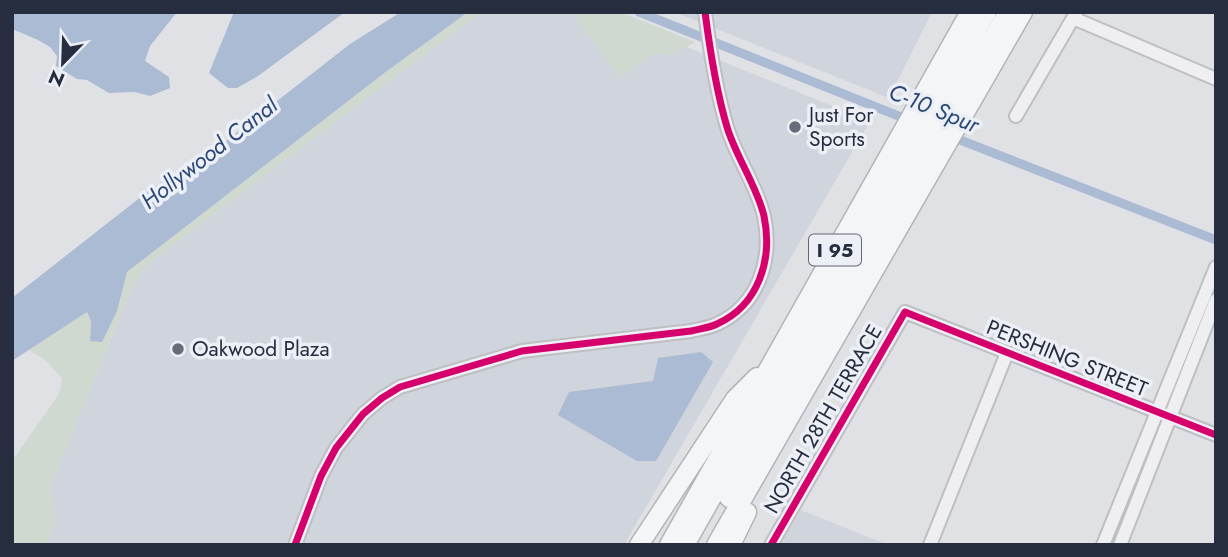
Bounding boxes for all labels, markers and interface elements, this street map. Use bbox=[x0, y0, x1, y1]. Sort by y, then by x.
north arrow bbox=[28, 28, 98, 98]
text: N bbox=[44, 63, 69, 94]
water label: C-10 Spur bbox=[884, 75, 985, 142]
water label: Hollywood Canal bbox=[133, 88, 285, 217]
place label: Just For Sports bbox=[806, 100, 874, 154]
marker: Just For Sports bbox=[787, 119, 803, 135]
road number: I 95 bbox=[809, 234, 861, 266]
street label: PERSHING STREET bbox=[982, 312, 1152, 404]
street label: NORTH 28TH TERRACE bbox=[757, 319, 889, 519]
place label: Oakwood Plaza bbox=[192, 334, 330, 364]
marker: Oakwood Plaza bbox=[170, 341, 186, 357]

